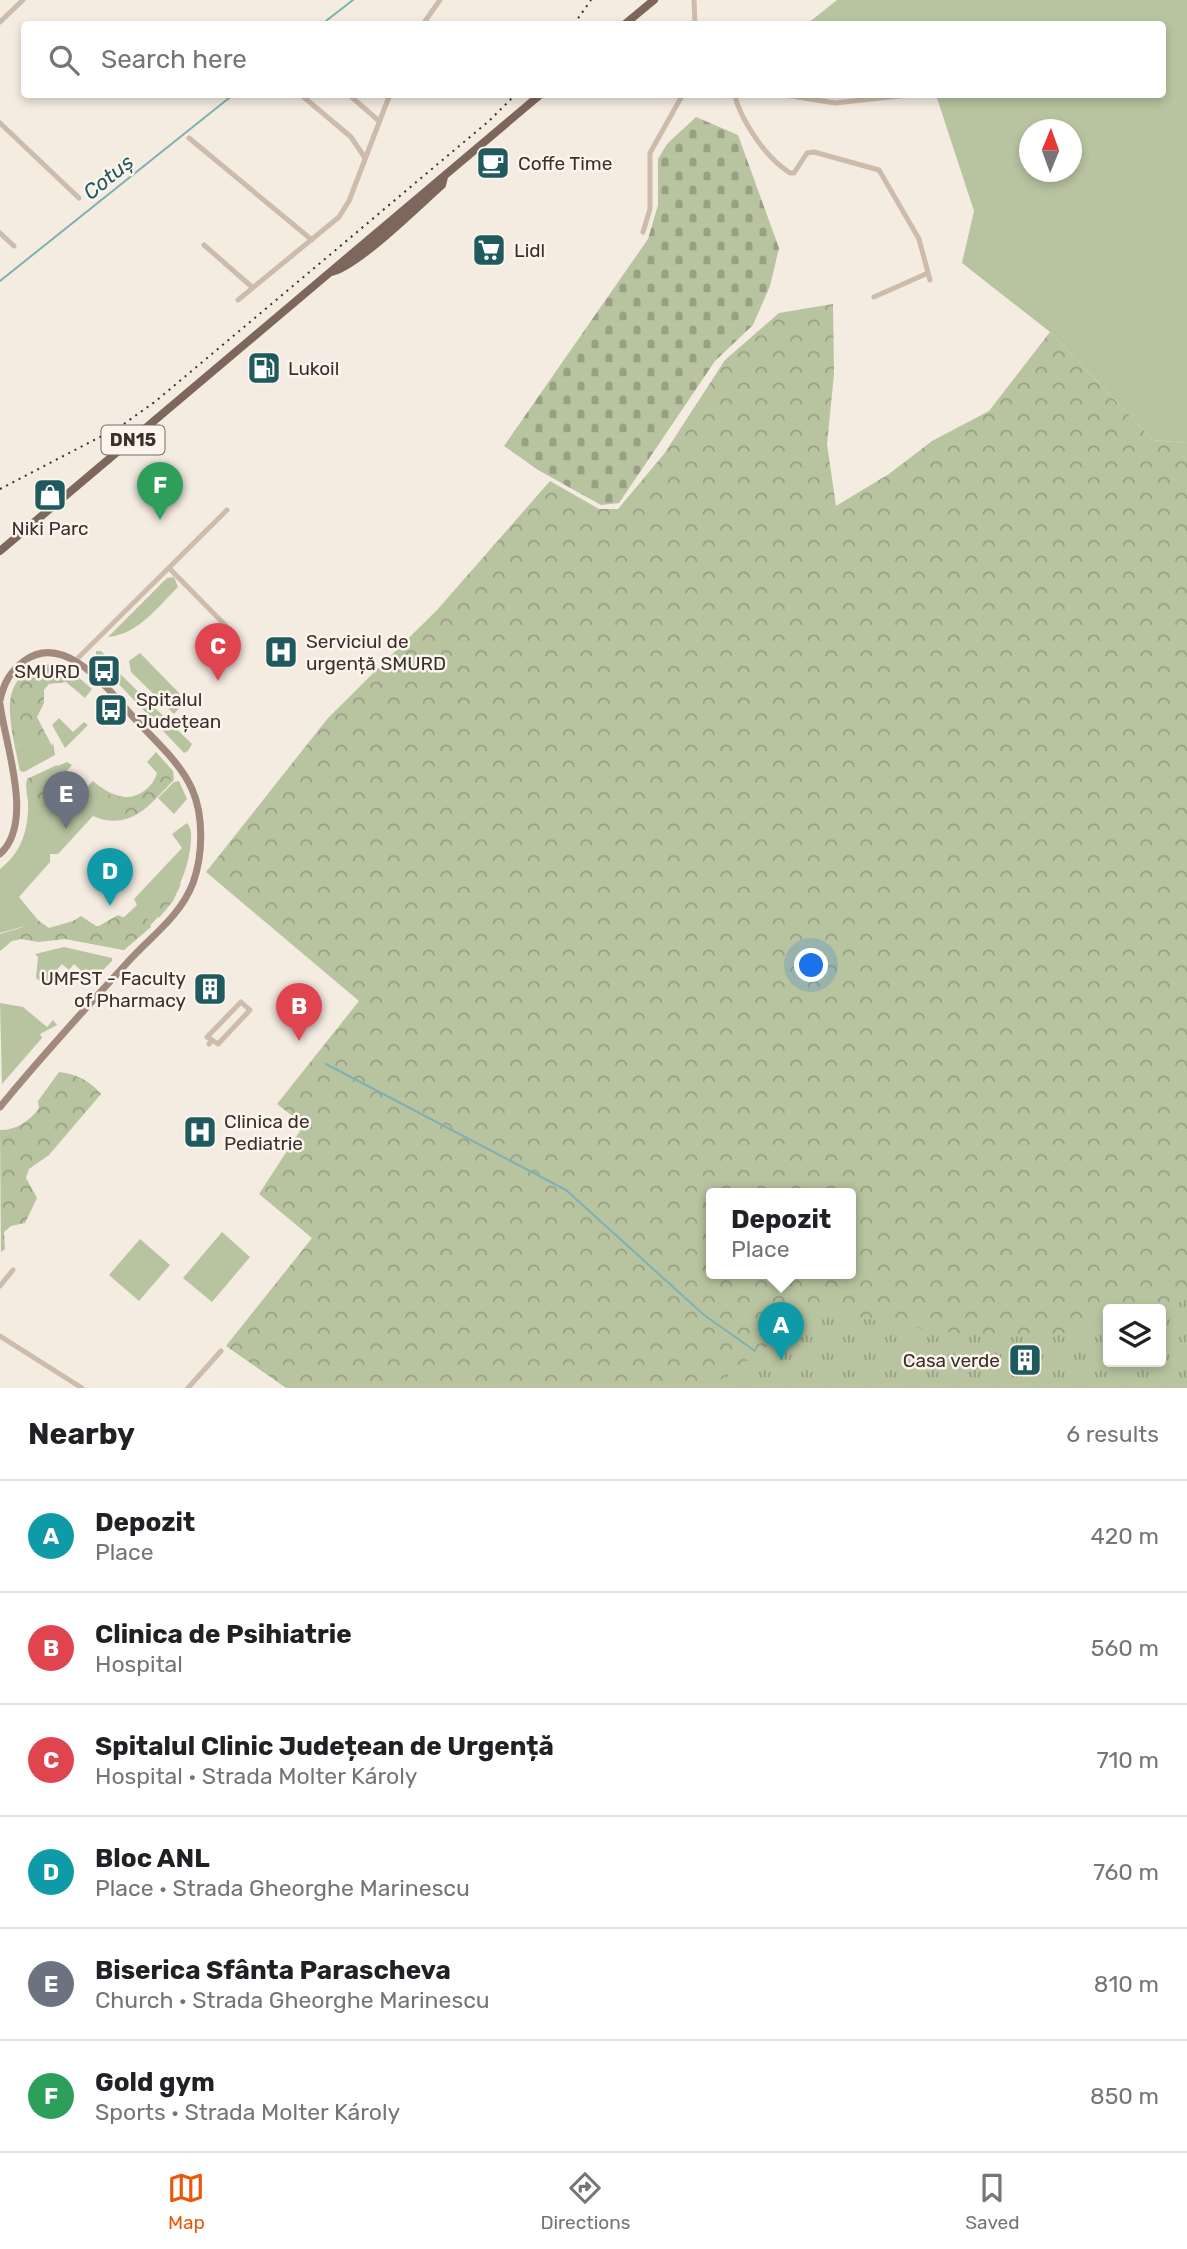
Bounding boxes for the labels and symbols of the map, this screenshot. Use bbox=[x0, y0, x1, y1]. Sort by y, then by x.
north arrow bbox=[1019, 119, 1082, 182]
cafe icon: Coffe Time bbox=[474, 144, 512, 182]
water label: Cotuș bbox=[78, 149, 138, 205]
place label: Coffe Time bbox=[518, 152, 612, 175]
supermarket icon: Lidl bbox=[470, 231, 508, 269]
place label: Lidl bbox=[514, 239, 545, 262]
fuel station icon: Lukoil bbox=[245, 349, 283, 387]
place label: Lukoil bbox=[288, 357, 339, 380]
road number: DN15 bbox=[102, 426, 164, 454]
pin: F bbox=[137, 462, 183, 520]
shop icon: Niki Parc bbox=[31, 476, 69, 514]
place label: Niki Parc bbox=[12, 517, 88, 540]
pin: C bbox=[195, 623, 241, 681]
place label: Serviciul de urgență SMURD bbox=[306, 630, 446, 675]
hospital icon: Serviciul de urgență SMURD bbox=[262, 633, 300, 671]
bus stop icon: SMURD bbox=[85, 652, 123, 690]
place label: SMURD bbox=[14, 660, 80, 683]
place label: Spitalul Județean bbox=[136, 688, 221, 733]
bus stop icon: Spitalul Județean bbox=[92, 691, 130, 729]
pin: E bbox=[43, 771, 89, 829]
pin: D bbox=[87, 848, 133, 906]
your location bbox=[794, 948, 828, 982]
place label: UMFST - Faculty of Pharmacy bbox=[40, 967, 186, 1012]
building icon: UMFST - Faculty of Pharmacy bbox=[191, 970, 229, 1008]
pin: B bbox=[276, 983, 322, 1041]
place label: Clinica de Pediatrie bbox=[224, 1110, 310, 1155]
hospital icon: Clinica de Pediatrie bbox=[181, 1113, 219, 1151]
pin: A bbox=[758, 1302, 804, 1360]
building icon: Casa verde bbox=[1006, 1341, 1044, 1379]
place label: Casa verde bbox=[903, 1349, 1000, 1372]

